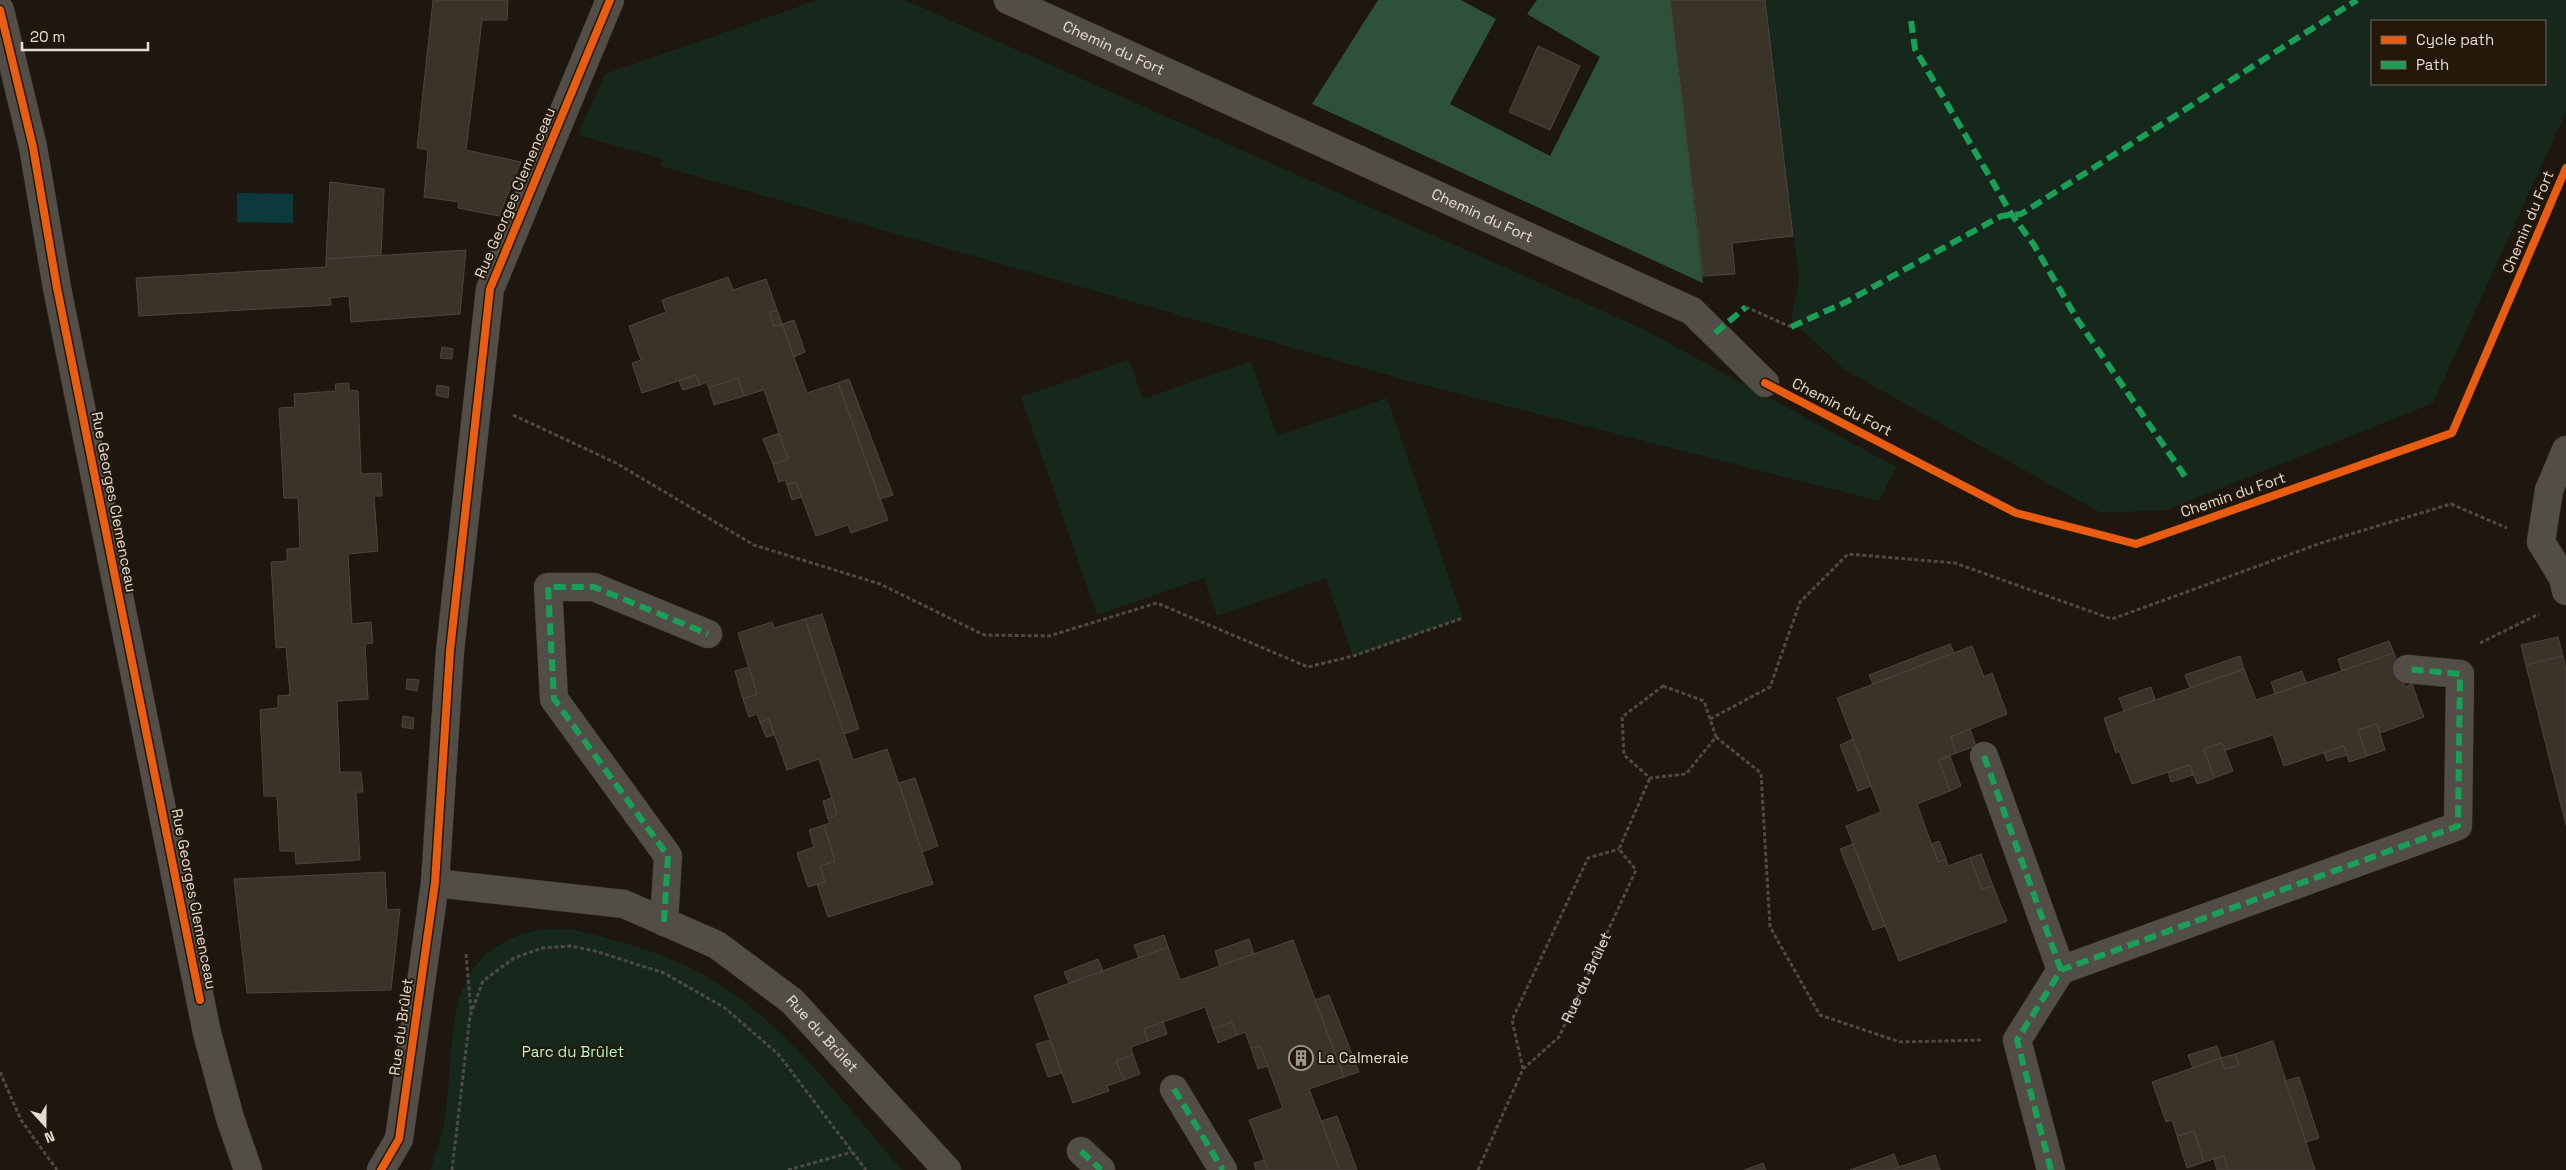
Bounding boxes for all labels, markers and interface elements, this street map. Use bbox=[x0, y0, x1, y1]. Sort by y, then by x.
street label: Chemin du Fort bbox=[1060, 16, 1168, 79]
scale bar bbox=[22, 20, 149, 52]
legend bbox=[2371, 20, 2546, 85]
text: 20 m bbox=[30, 27, 65, 46]
text: Cycle path bbox=[2416, 30, 2494, 49]
text: Path bbox=[2416, 55, 2449, 74]
street label: Rue Georges Clemenceau bbox=[470, 105, 559, 281]
street label: Chemin du Fort bbox=[2497, 167, 2558, 276]
street label: Chemin du Fort bbox=[1428, 184, 1537, 247]
street label: Chemin du Fort bbox=[1789, 373, 1896, 440]
street label: Rue Georges Clemenceau bbox=[88, 410, 141, 594]
street label: Chemin du Fort bbox=[2178, 468, 2288, 521]
street label: Rue Georges Clemenceau bbox=[168, 807, 221, 991]
street label: Rue du Brûlet bbox=[1557, 929, 1615, 1026]
street label: Rue du Brûlet bbox=[384, 977, 417, 1077]
street label: Rue du Brûlet bbox=[782, 991, 863, 1076]
park label: Parc du Brûlet bbox=[522, 1042, 624, 1061]
building icon: La Calmeraie bbox=[1288, 1045, 1314, 1071]
place label: La Calmeraie bbox=[1318, 1048, 1409, 1067]
north arrow bbox=[20, 1100, 70, 1150]
text: N bbox=[42, 1127, 57, 1147]

